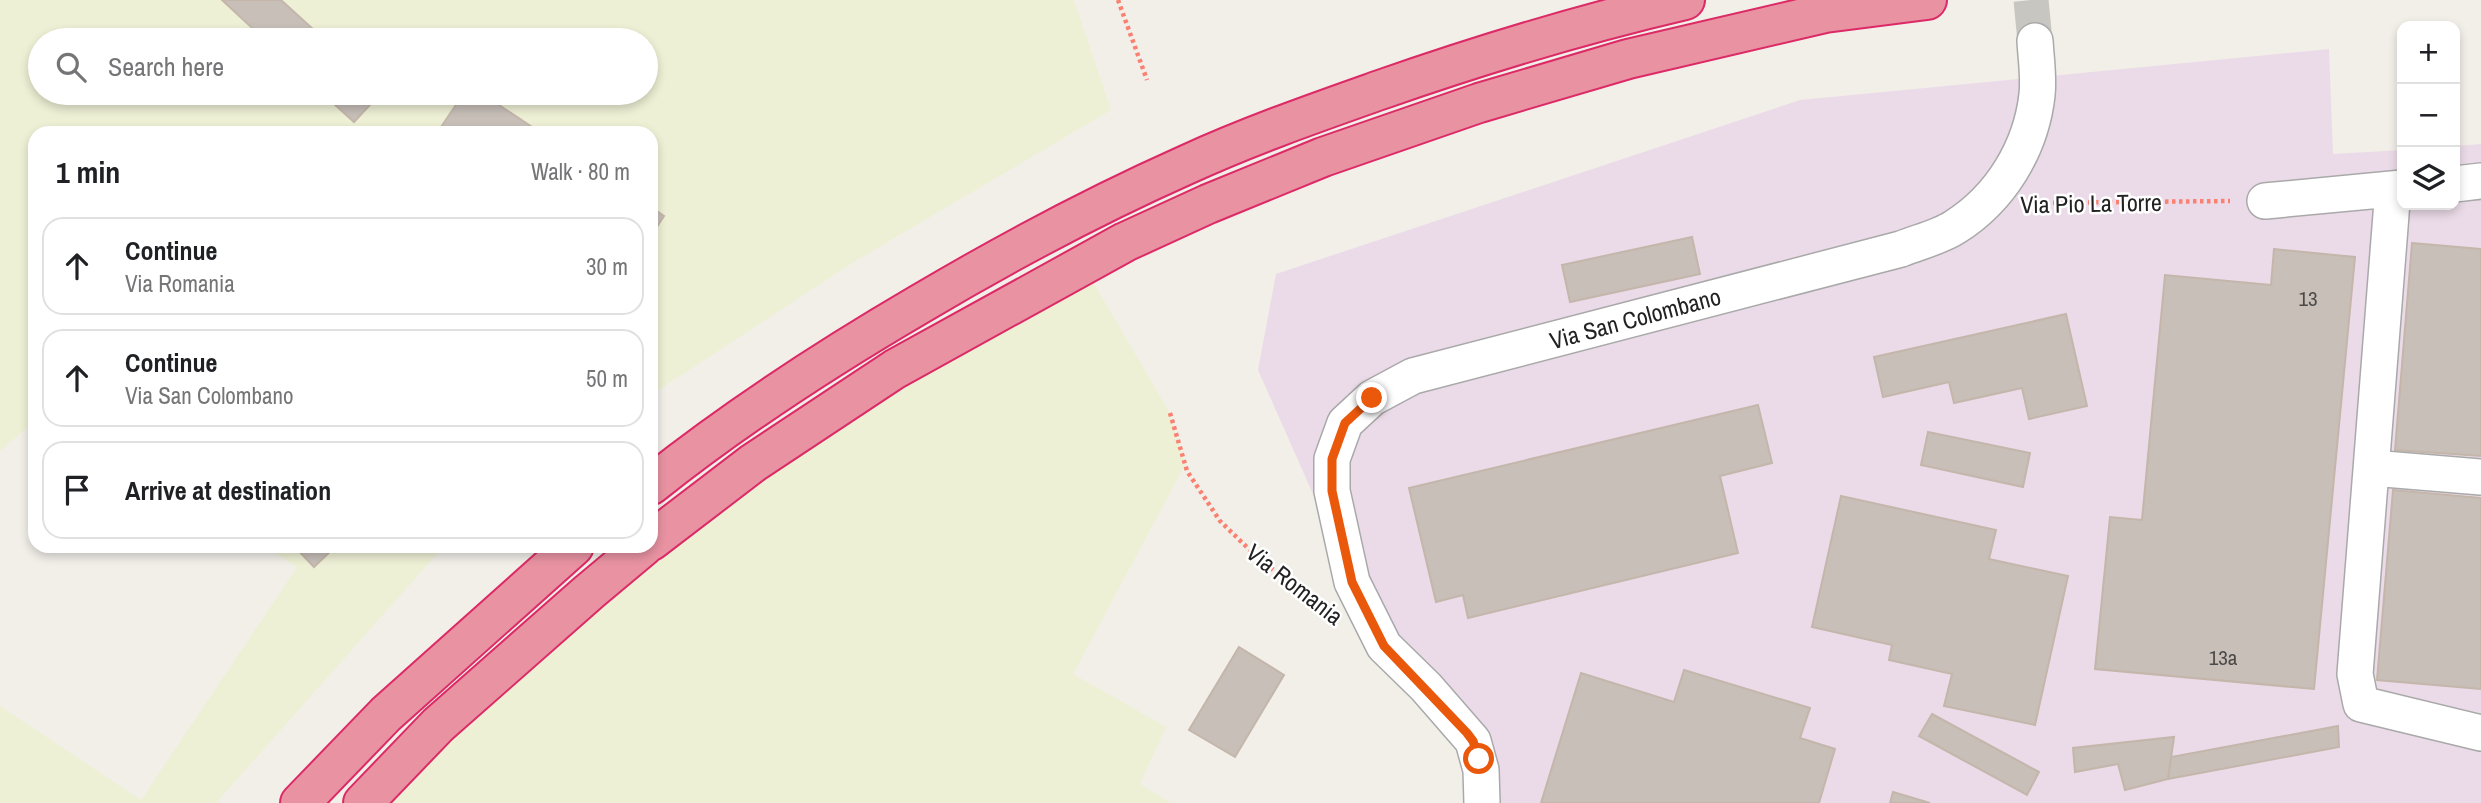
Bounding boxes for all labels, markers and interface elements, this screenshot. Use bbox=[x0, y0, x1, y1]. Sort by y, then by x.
map controls bbox=[2397, 21, 2460, 210]
button: + bbox=[2397, 21, 2460, 84]
search box bbox=[28, 28, 658, 105]
icon: search bbox=[52, 48, 90, 86]
text: Search here bbox=[108, 49, 224, 84]
button: − bbox=[2397, 84, 2460, 147]
button: layers bbox=[2397, 147, 2460, 210]
text: 1 min bbox=[56, 152, 120, 192]
text: Walk · 80 m bbox=[531, 156, 630, 187]
street label: Via Pio La Torre bbox=[2020, 186, 2162, 220]
text: Continue bbox=[125, 233, 217, 268]
icon: ahead bbox=[58, 247, 96, 285]
text: 30 m bbox=[586, 251, 628, 282]
text: Via Romania bbox=[125, 268, 235, 299]
street label: Via San Colombano bbox=[1546, 280, 1724, 356]
house number: 13 bbox=[2298, 284, 2318, 313]
text: Continue bbox=[125, 345, 217, 380]
icon: ahead bbox=[58, 359, 96, 397]
text: 50 m bbox=[586, 363, 628, 394]
text: Via San Colombano bbox=[125, 380, 293, 411]
route end bbox=[1356, 382, 1387, 413]
icon: arrive bbox=[58, 471, 96, 509]
text: Arrive at destination bbox=[125, 473, 331, 508]
street label: Via Romania bbox=[1240, 536, 1350, 632]
house number: 13a bbox=[2209, 643, 2238, 672]
route start bbox=[1463, 743, 1494, 774]

